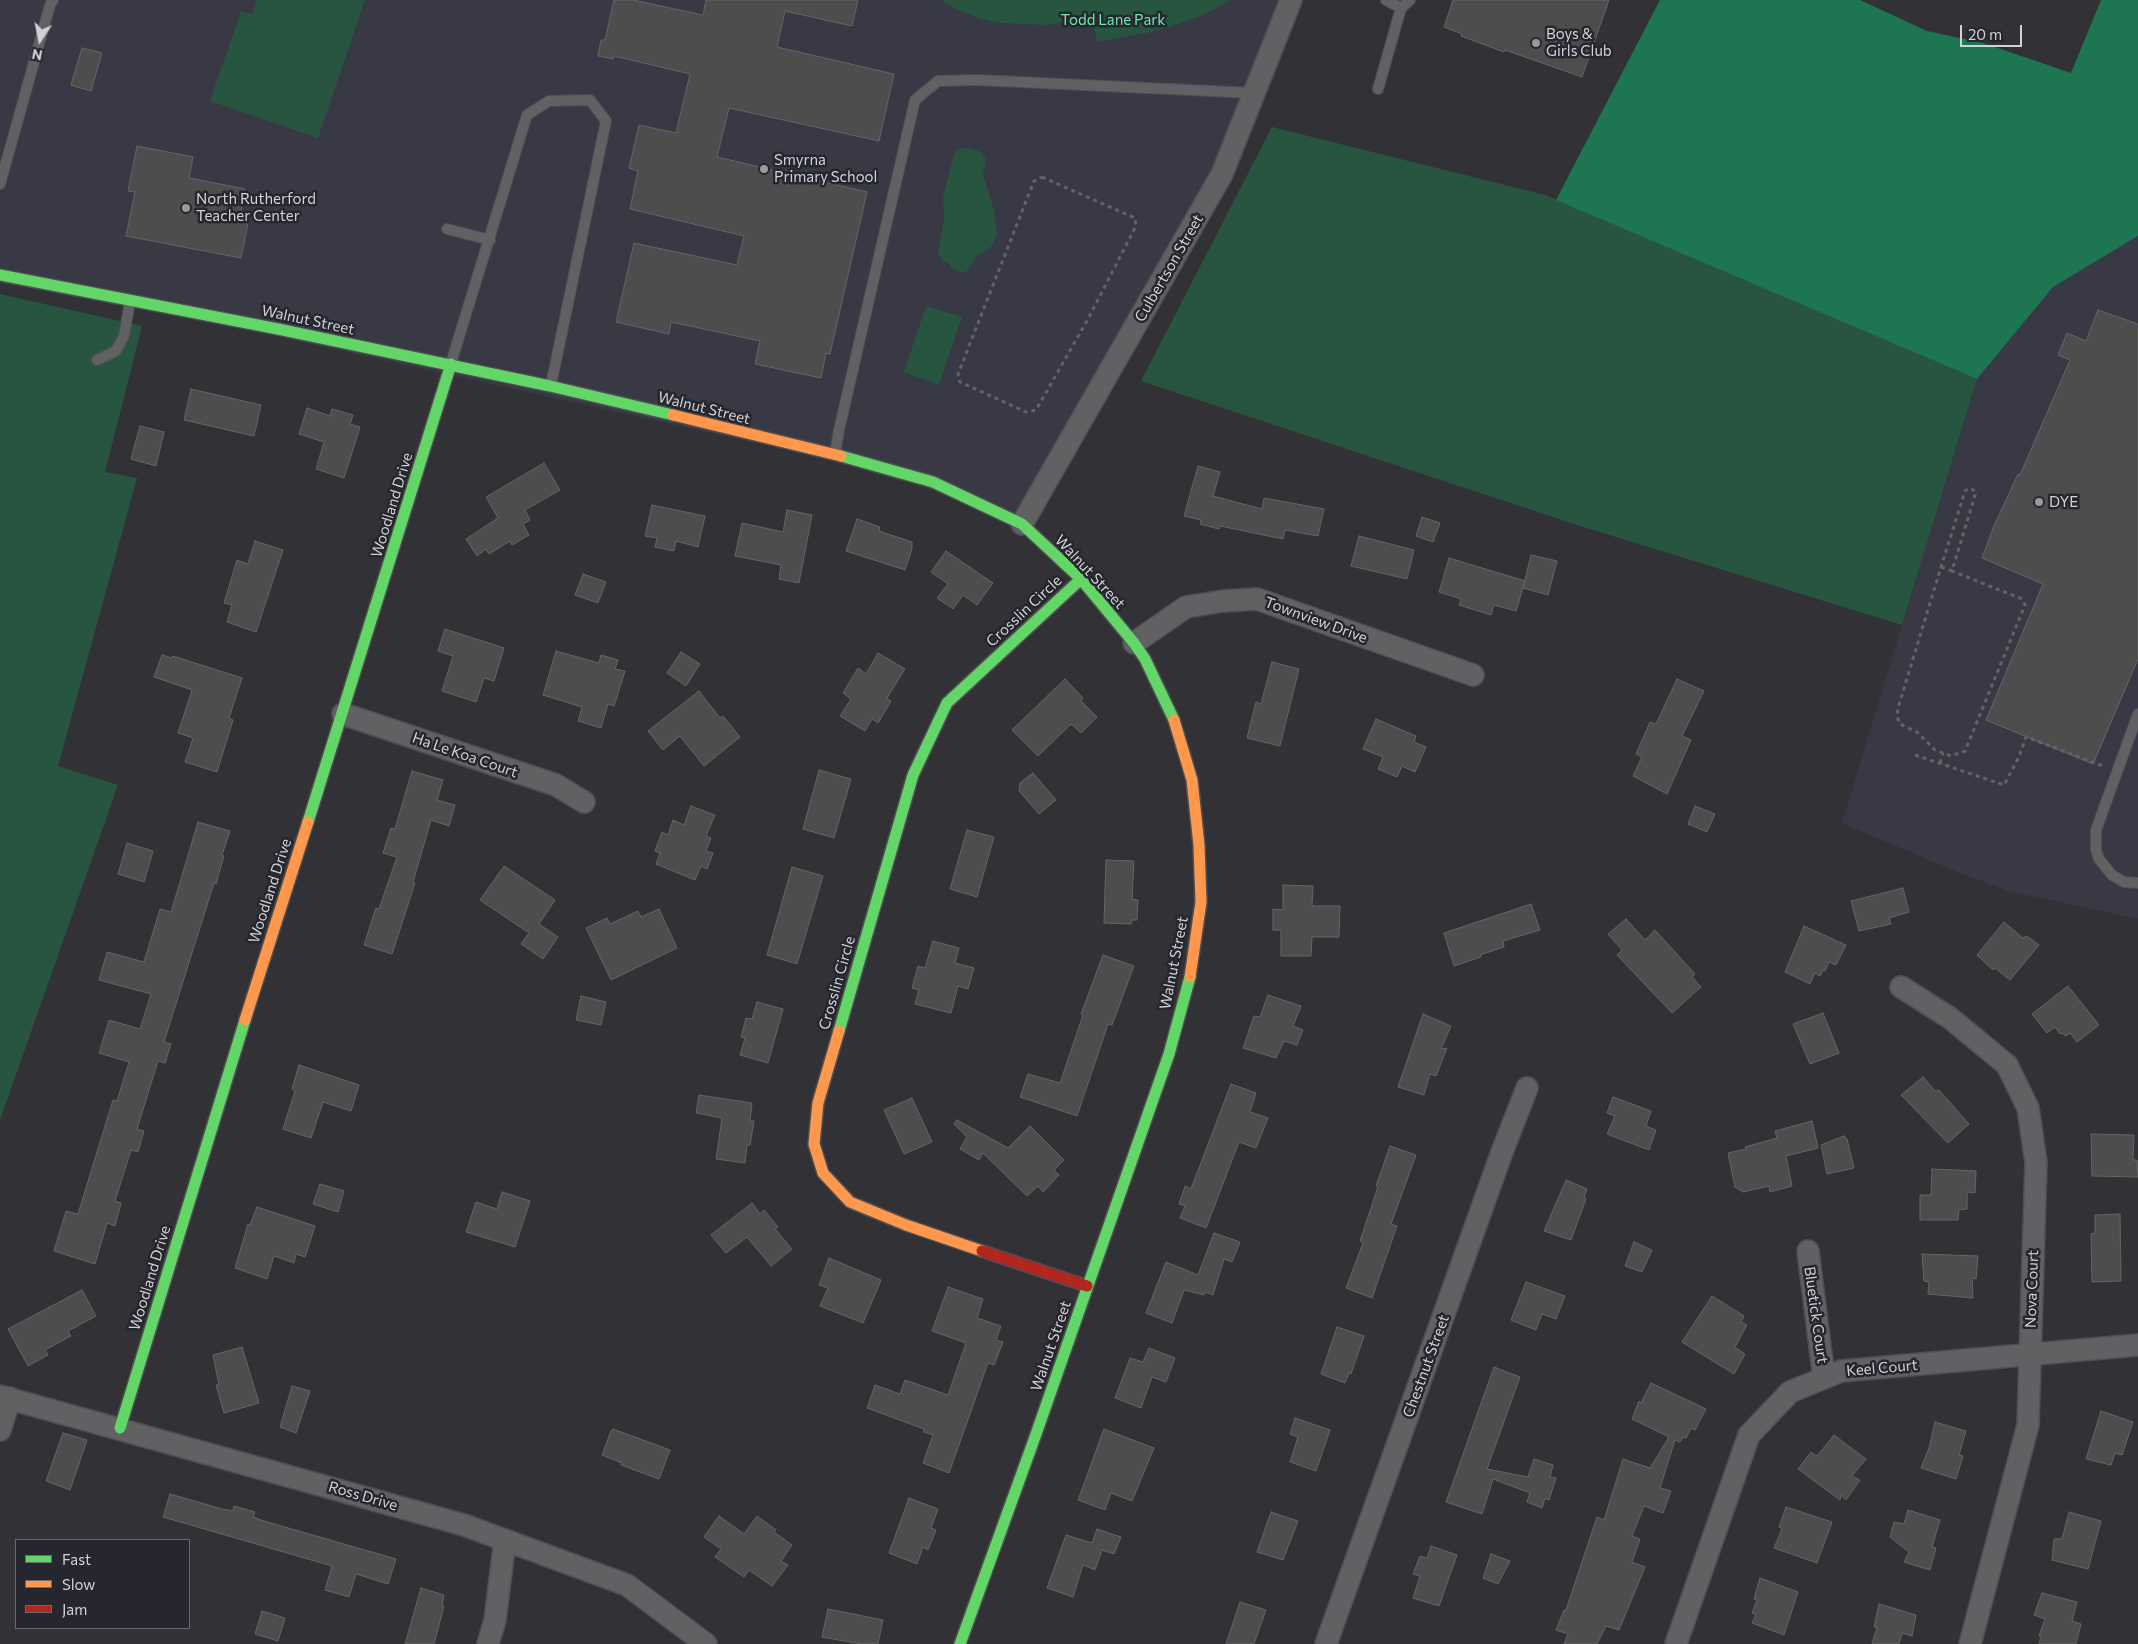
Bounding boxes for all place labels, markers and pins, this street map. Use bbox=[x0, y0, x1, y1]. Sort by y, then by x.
place label: Boys & Girls Club bbox=[1546, 25, 1612, 60]
marker: Boys & Girls Club bbox=[1530, 37, 1542, 49]
place label: Smyrna Primary School bbox=[774, 151, 877, 186]
marker: Smyrna Primary School bbox=[758, 163, 770, 175]
place label: North Rutherford Teacher Center bbox=[196, 190, 316, 225]
marker: North Rutherford Teacher Center bbox=[180, 202, 192, 214]
place label: DYE bbox=[2049, 493, 2078, 511]
marker: DYE bbox=[2033, 496, 2045, 508]

